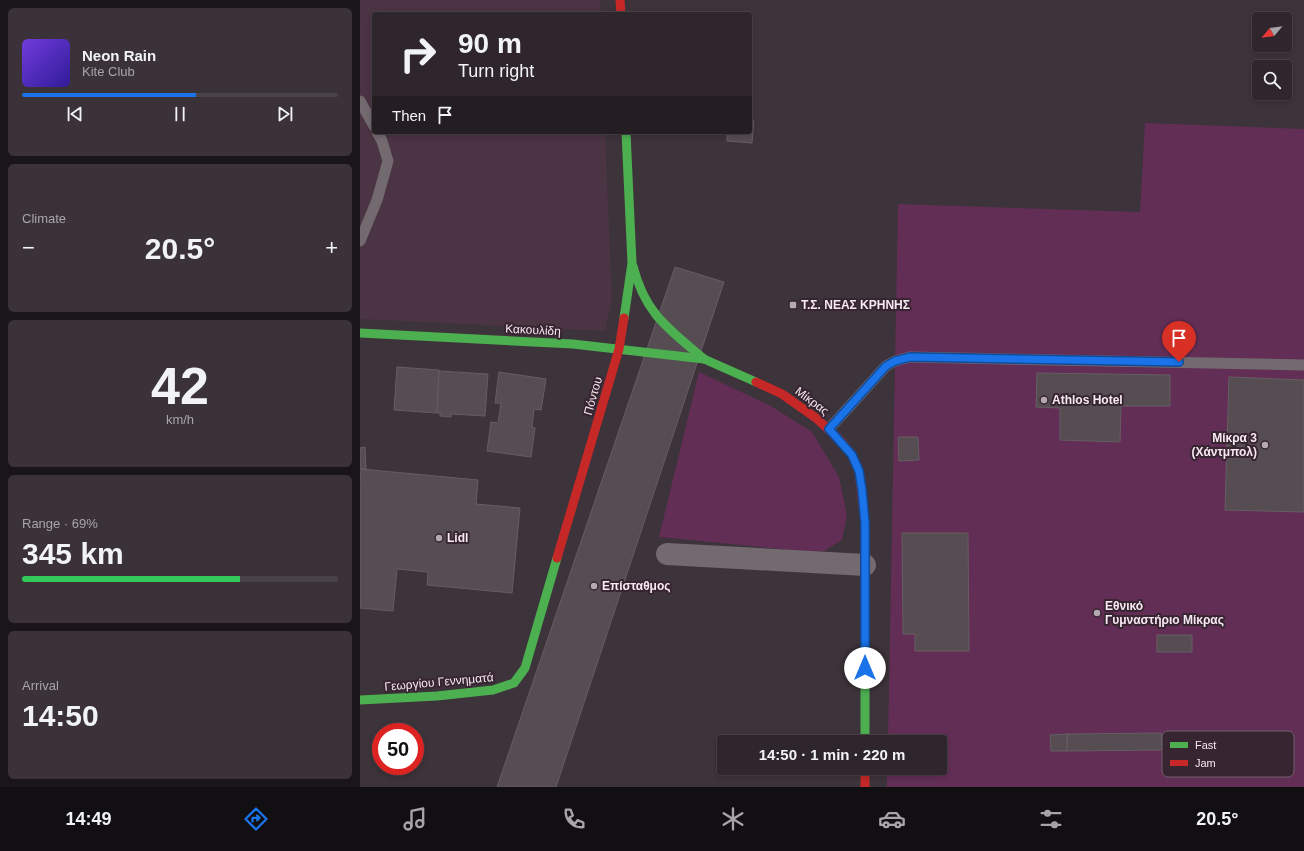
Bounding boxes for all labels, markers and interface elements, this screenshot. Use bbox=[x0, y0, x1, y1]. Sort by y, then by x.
north arrow bbox=[1252, 12, 1292, 52]
map controls bbox=[1252, 12, 1292, 100]
icon: right bbox=[392, 28, 444, 80]
text: 90 m bbox=[458, 28, 522, 59]
text: Neon Rain bbox=[82, 47, 156, 64]
button: search bbox=[1252, 60, 1292, 100]
text: Turn right bbox=[458, 61, 534, 81]
text: Kite Club bbox=[82, 64, 135, 79]
icon: previous bbox=[64, 103, 86, 125]
icon: pause bbox=[169, 103, 191, 125]
icon: next bbox=[274, 103, 296, 125]
icon: arrive bbox=[434, 104, 456, 126]
text: Then bbox=[392, 107, 426, 124]
text: Climate bbox=[22, 211, 66, 226]
text: 20.5° bbox=[145, 232, 215, 265]
text: − bbox=[22, 235, 35, 260]
text: + bbox=[325, 235, 338, 260]
place label: Τ.Σ. ΝΕΑΣ ΚΡΗΝΗΣ bbox=[801, 298, 910, 312]
marker: Τ.Σ. ΝΕΑΣ ΚΡΗΝΗΣ bbox=[788, 300, 798, 310]
pin bbox=[1162, 321, 1196, 362]
street label: Κακουλίδη bbox=[505, 322, 561, 338]
icon: arrive bbox=[1168, 327, 1190, 349]
text: 42 bbox=[151, 357, 209, 415]
street label: Πόντου bbox=[581, 375, 605, 417]
street label: Μίκρας bbox=[793, 384, 832, 418]
place label: Athlos Hotel bbox=[1052, 393, 1123, 407]
marker: Athlos Hotel bbox=[1039, 395, 1049, 405]
text: km/h bbox=[166, 412, 194, 427]
place label: Μίκρα 3 (Χάντμπολ) bbox=[1191, 431, 1257, 459]
marker: Μίκρα 3 (Χάντμπολ) bbox=[1260, 440, 1270, 450]
text: Range · 69% bbox=[22, 516, 98, 531]
place label: Lidl bbox=[447, 531, 468, 545]
marker: Lidl bbox=[434, 533, 444, 543]
text: 345 km bbox=[22, 537, 124, 570]
place label: Επίσταθμος bbox=[602, 579, 671, 593]
marker: Επίσταθμος bbox=[589, 581, 599, 591]
place label: Εθνικό Γυμναστήριο Μίκρας bbox=[1105, 599, 1224, 627]
marker: Εθνικό Γυμναστήριο Μίκρας bbox=[1092, 608, 1102, 618]
position arrow bbox=[844, 647, 886, 689]
street label: Γεωργίου Γεννηματά bbox=[384, 670, 494, 694]
text: Arrival bbox=[22, 678, 59, 693]
text: 14:50 bbox=[22, 699, 99, 732]
speed limit sign: 50 bbox=[372, 723, 424, 775]
legend bbox=[1162, 731, 1294, 777]
text: Fast bbox=[1195, 739, 1216, 751]
text: 14:50 · 1 min · 220 m bbox=[759, 746, 905, 763]
text: Jam bbox=[1195, 757, 1216, 769]
icon: directions bbox=[242, 805, 270, 833]
icon: music bbox=[401, 805, 429, 833]
icon: phone bbox=[560, 805, 588, 833]
icon: climate bbox=[719, 805, 747, 833]
icon: car bbox=[878, 805, 906, 833]
icon: filters bbox=[1037, 805, 1065, 833]
text: 14:49 bbox=[65, 809, 112, 829]
text: 20.5° bbox=[1196, 809, 1238, 829]

